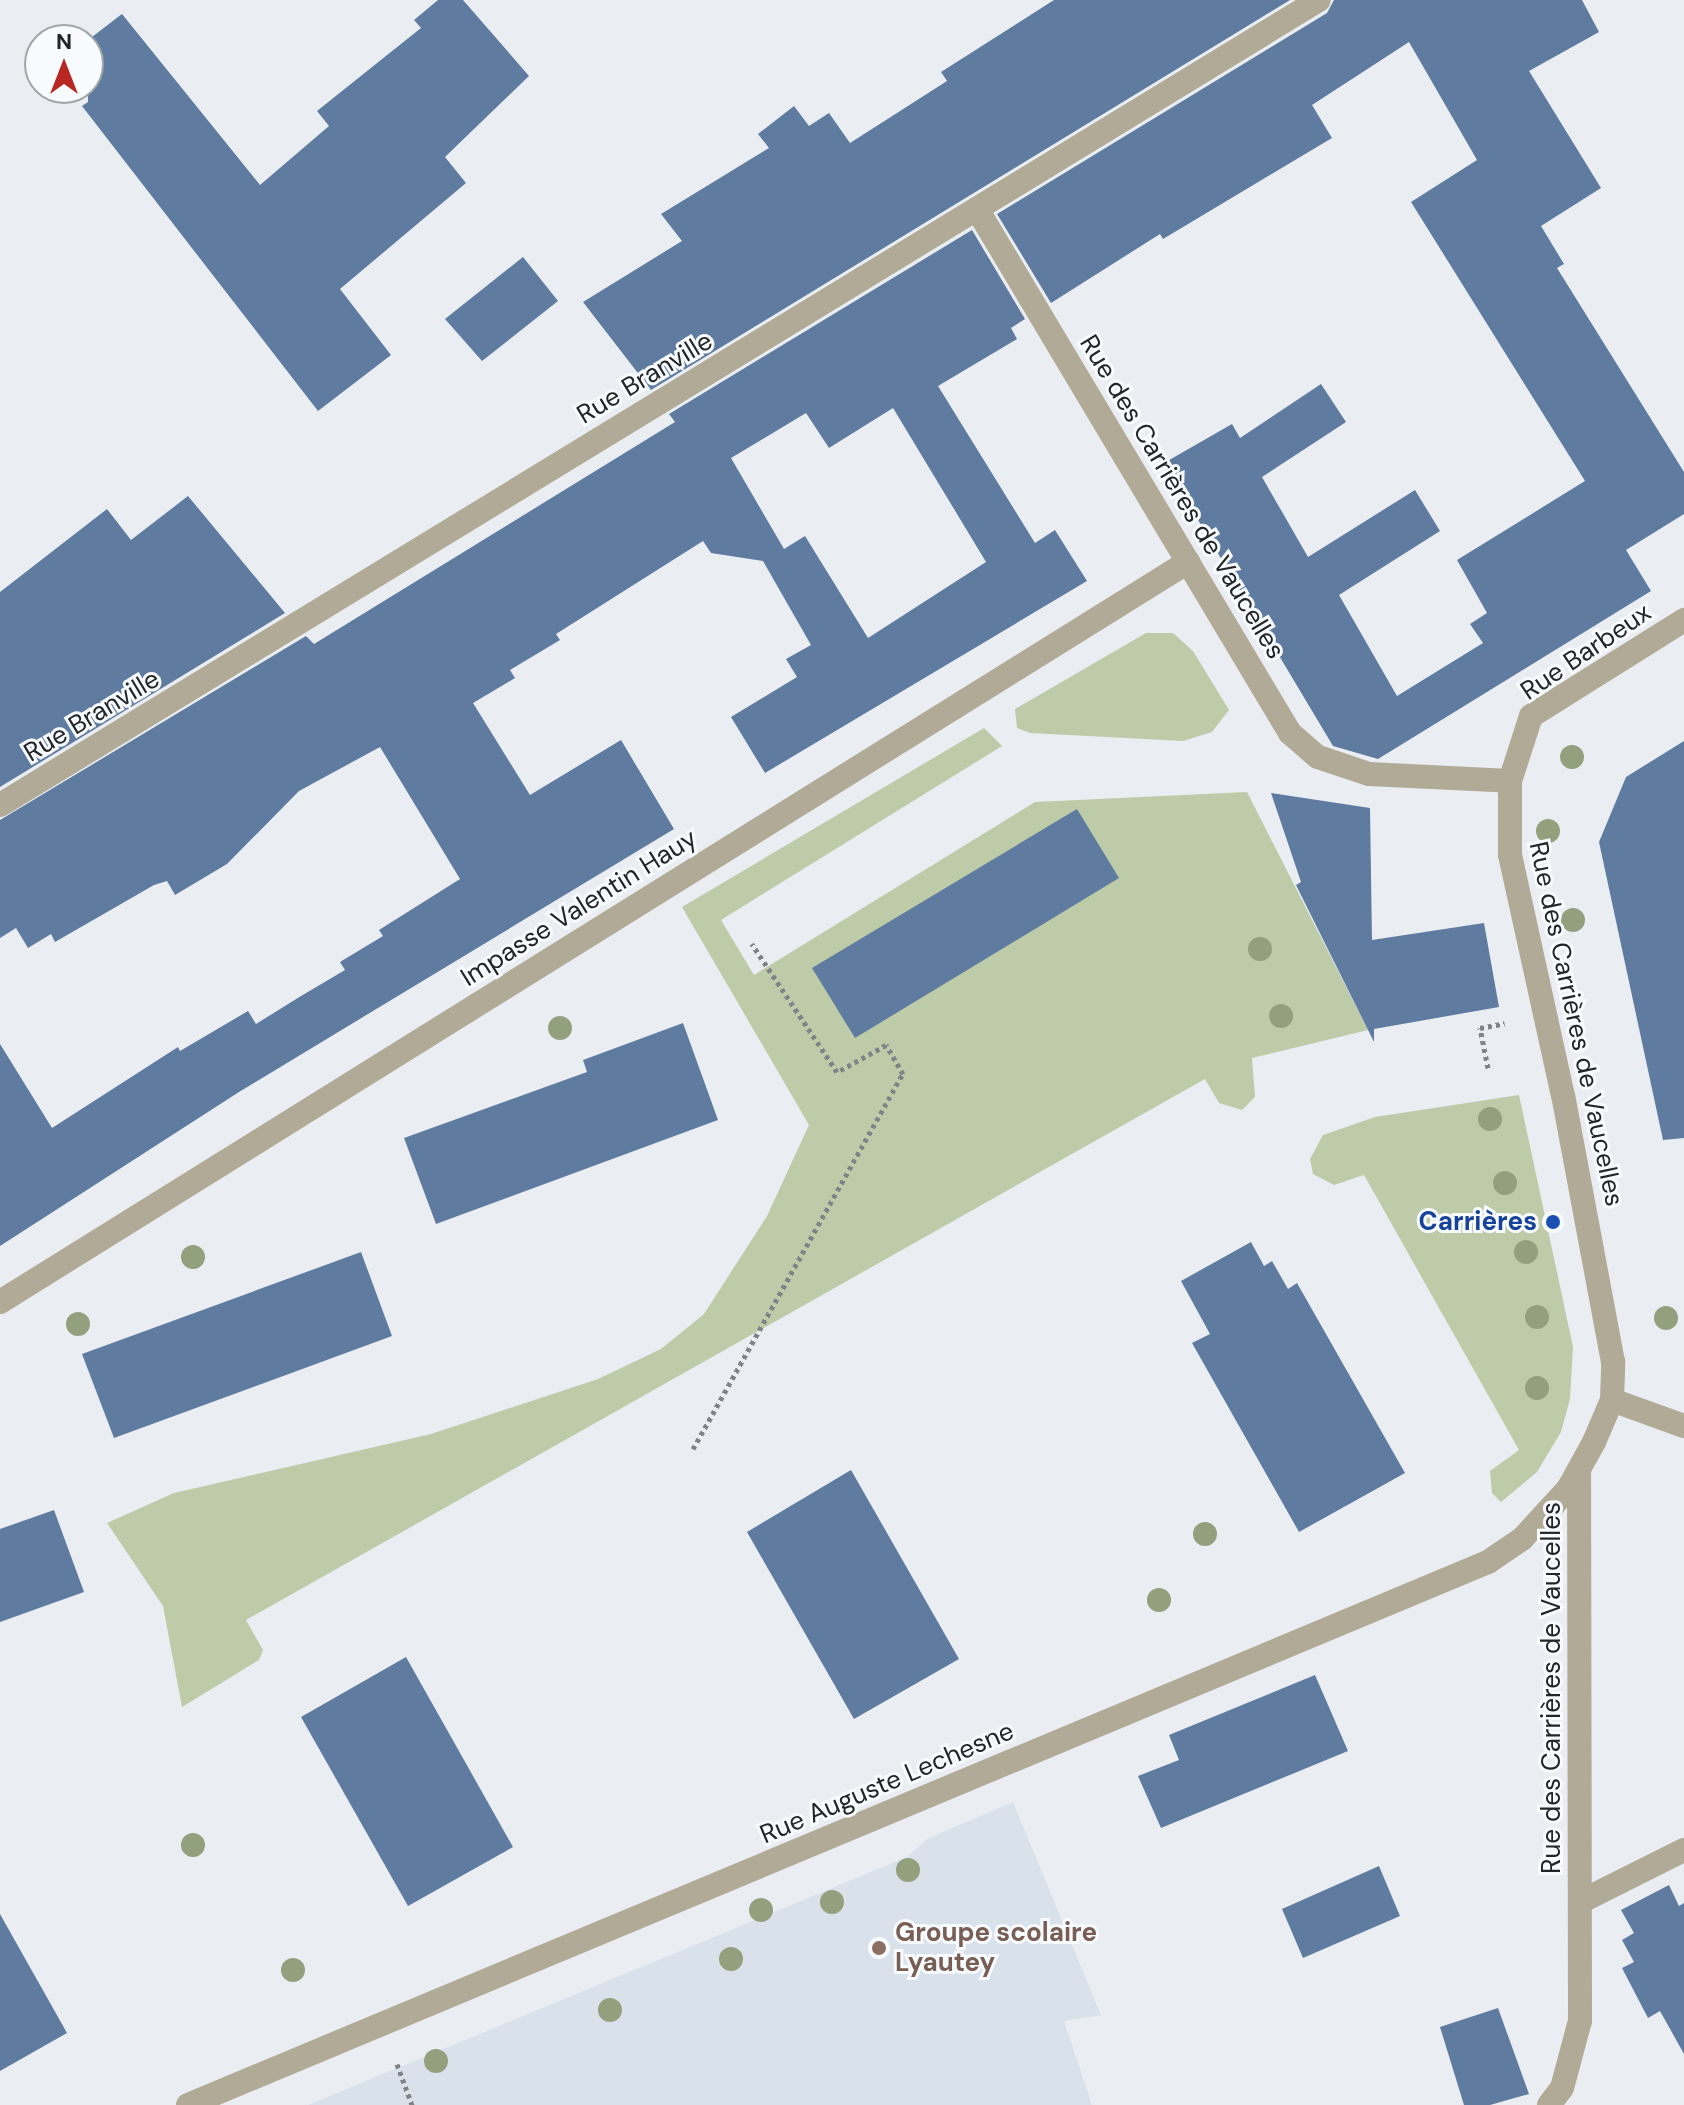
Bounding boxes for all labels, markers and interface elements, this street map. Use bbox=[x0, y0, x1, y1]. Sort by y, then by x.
north arrow bbox=[24, 24, 104, 104]
text: N bbox=[56, 27, 72, 56]
street label: Rue Branville bbox=[572, 325, 718, 431]
street label: Rue des Carrières de Vaucelles bbox=[1073, 330, 1291, 664]
street label: Rue Barbeux bbox=[1515, 597, 1657, 707]
street label: Rue Branville bbox=[19, 663, 165, 769]
street label: Impasse Valentin Hauy bbox=[455, 823, 703, 993]
street label: Rue des Carrières de Vaucelles bbox=[1522, 839, 1630, 1209]
place label: Carrières bbox=[1419, 1206, 1537, 1238]
marker: Carrières bbox=[1544, 1213, 1562, 1231]
street label: Rue des Carrières de Vaucelles bbox=[1536, 1502, 1568, 1874]
street label: Rue Auguste Lechesne bbox=[755, 1715, 1019, 1851]
place label: Groupe scolaire Lyautey bbox=[895, 1917, 1097, 1978]
marker: Groupe scolaire Lyautey bbox=[870, 1939, 888, 1957]

